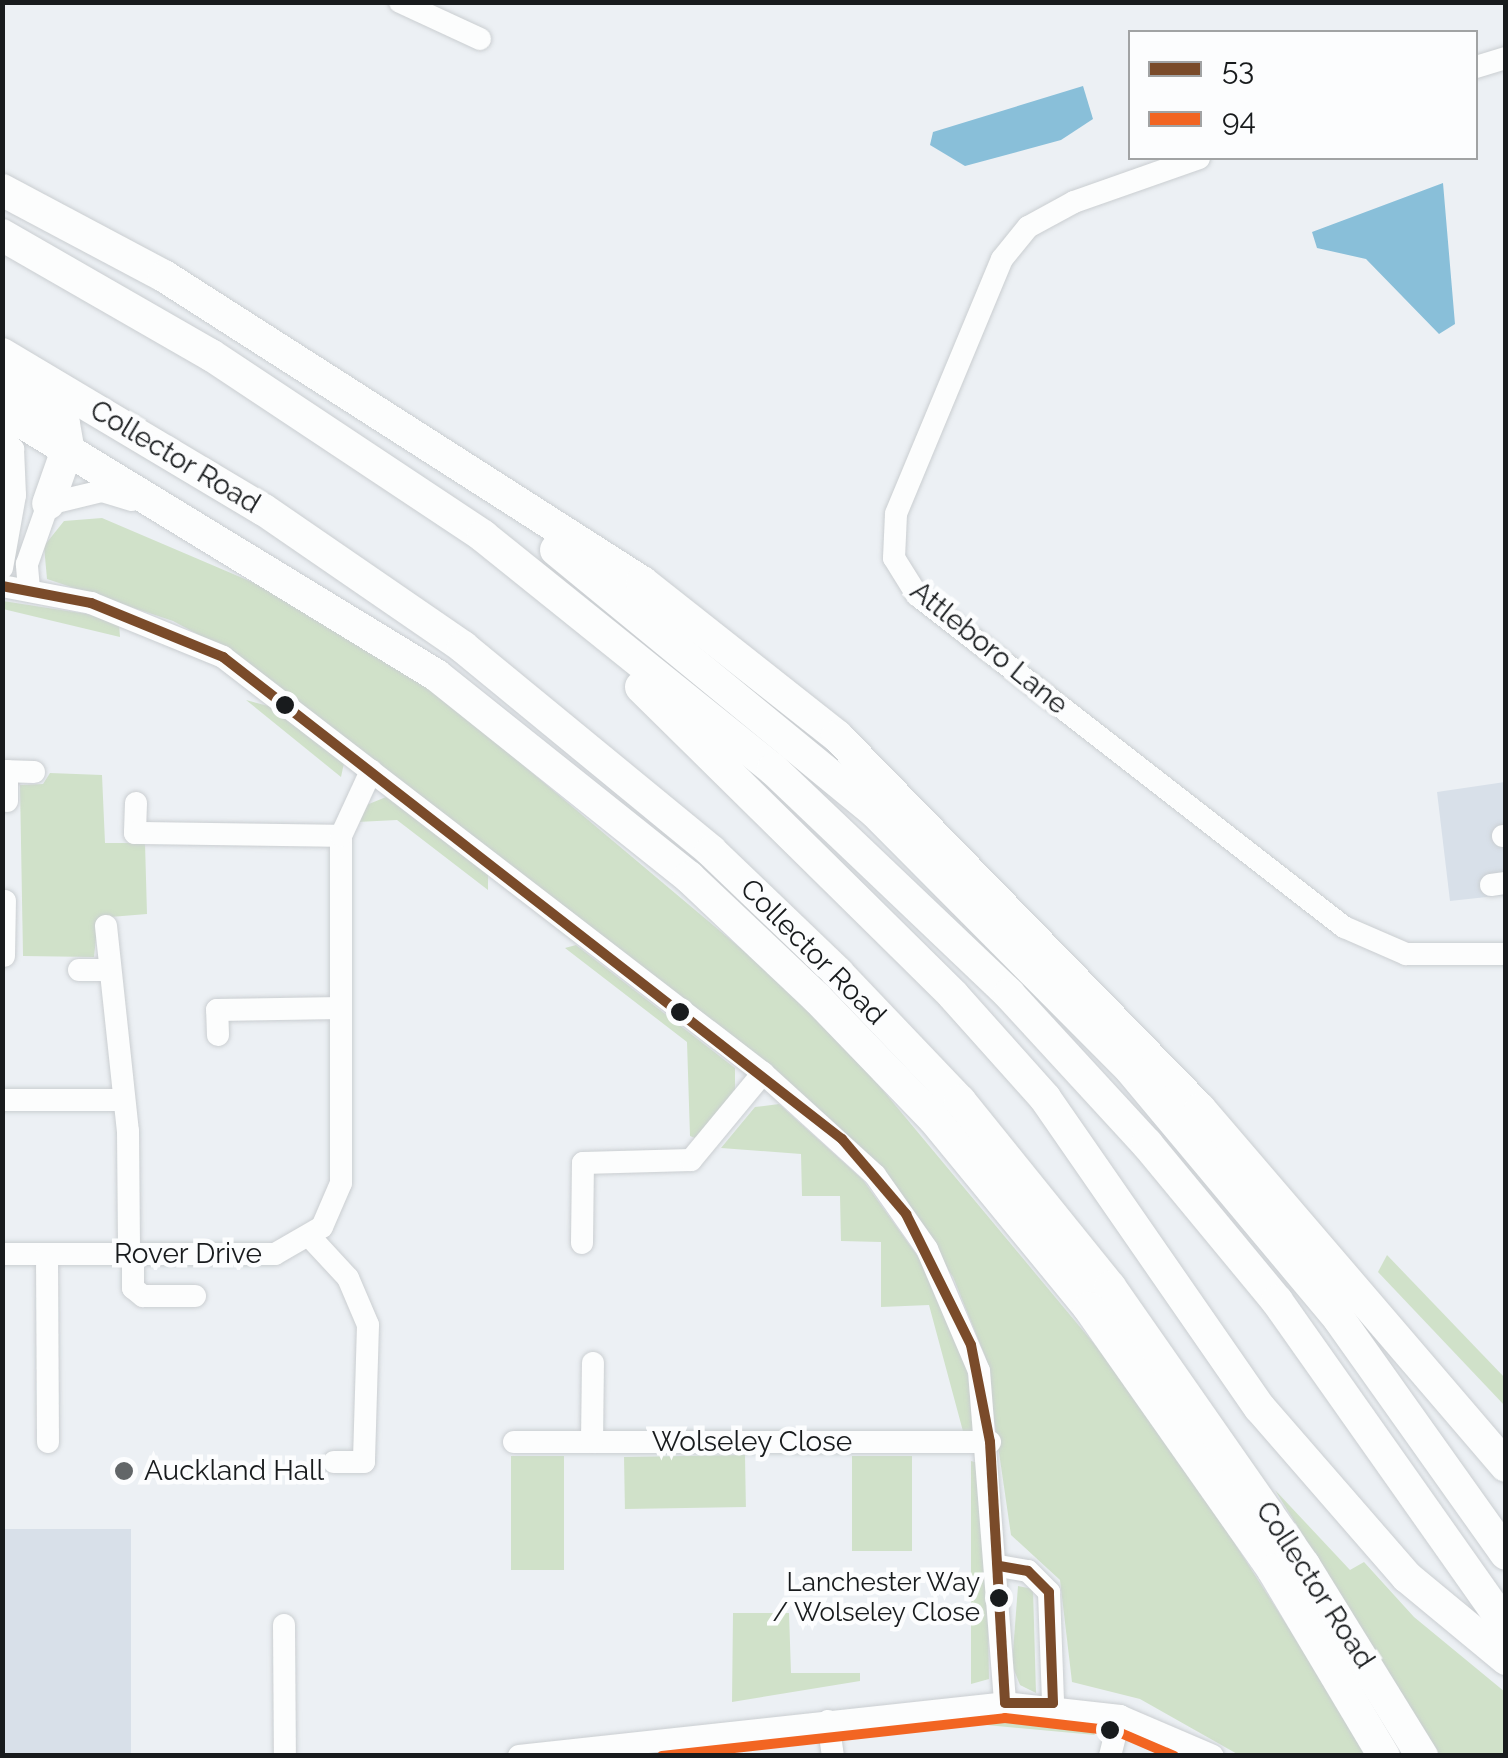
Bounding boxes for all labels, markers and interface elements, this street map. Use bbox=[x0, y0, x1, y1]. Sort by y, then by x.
legend bbox=[1128, 30, 1478, 160]
text: 53 bbox=[1222, 52, 1254, 87]
text: 94 bbox=[1222, 102, 1256, 137]
street label: Collector Road bbox=[84, 393, 266, 521]
street label: Attleboro Lane bbox=[904, 574, 1074, 722]
unlabelled marker bbox=[275, 695, 295, 715]
street label: Collector Road bbox=[733, 872, 893, 1032]
unlabelled marker bbox=[670, 1002, 690, 1022]
street label: Rover Drive bbox=[114, 1237, 262, 1271]
street label: Wolseley Close bbox=[651, 1425, 853, 1459]
place label: Auckland Hall bbox=[144, 1454, 324, 1488]
marker: Auckland Hall bbox=[113, 1460, 135, 1482]
street label: Collector Road bbox=[1248, 1495, 1382, 1675]
place label: Lanchester Way / Wolseley Close bbox=[771, 1567, 980, 1629]
marker: Lanchester Way / Wolseley Close bbox=[989, 1588, 1009, 1608]
unlabelled marker bbox=[1100, 1720, 1120, 1740]

